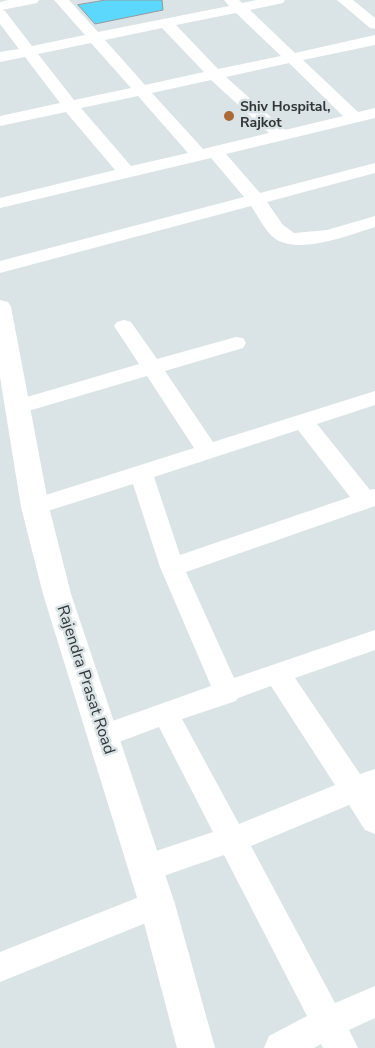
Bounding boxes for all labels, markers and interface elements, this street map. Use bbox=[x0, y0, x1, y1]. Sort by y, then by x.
place label: Shiv Hospital, Rajkot bbox=[240, 100, 331, 132]
marker: Shiv Hospital, Rajkot bbox=[222, 109, 236, 123]
street label: Rajendra Prasat Road bbox=[52, 603, 118, 757]

